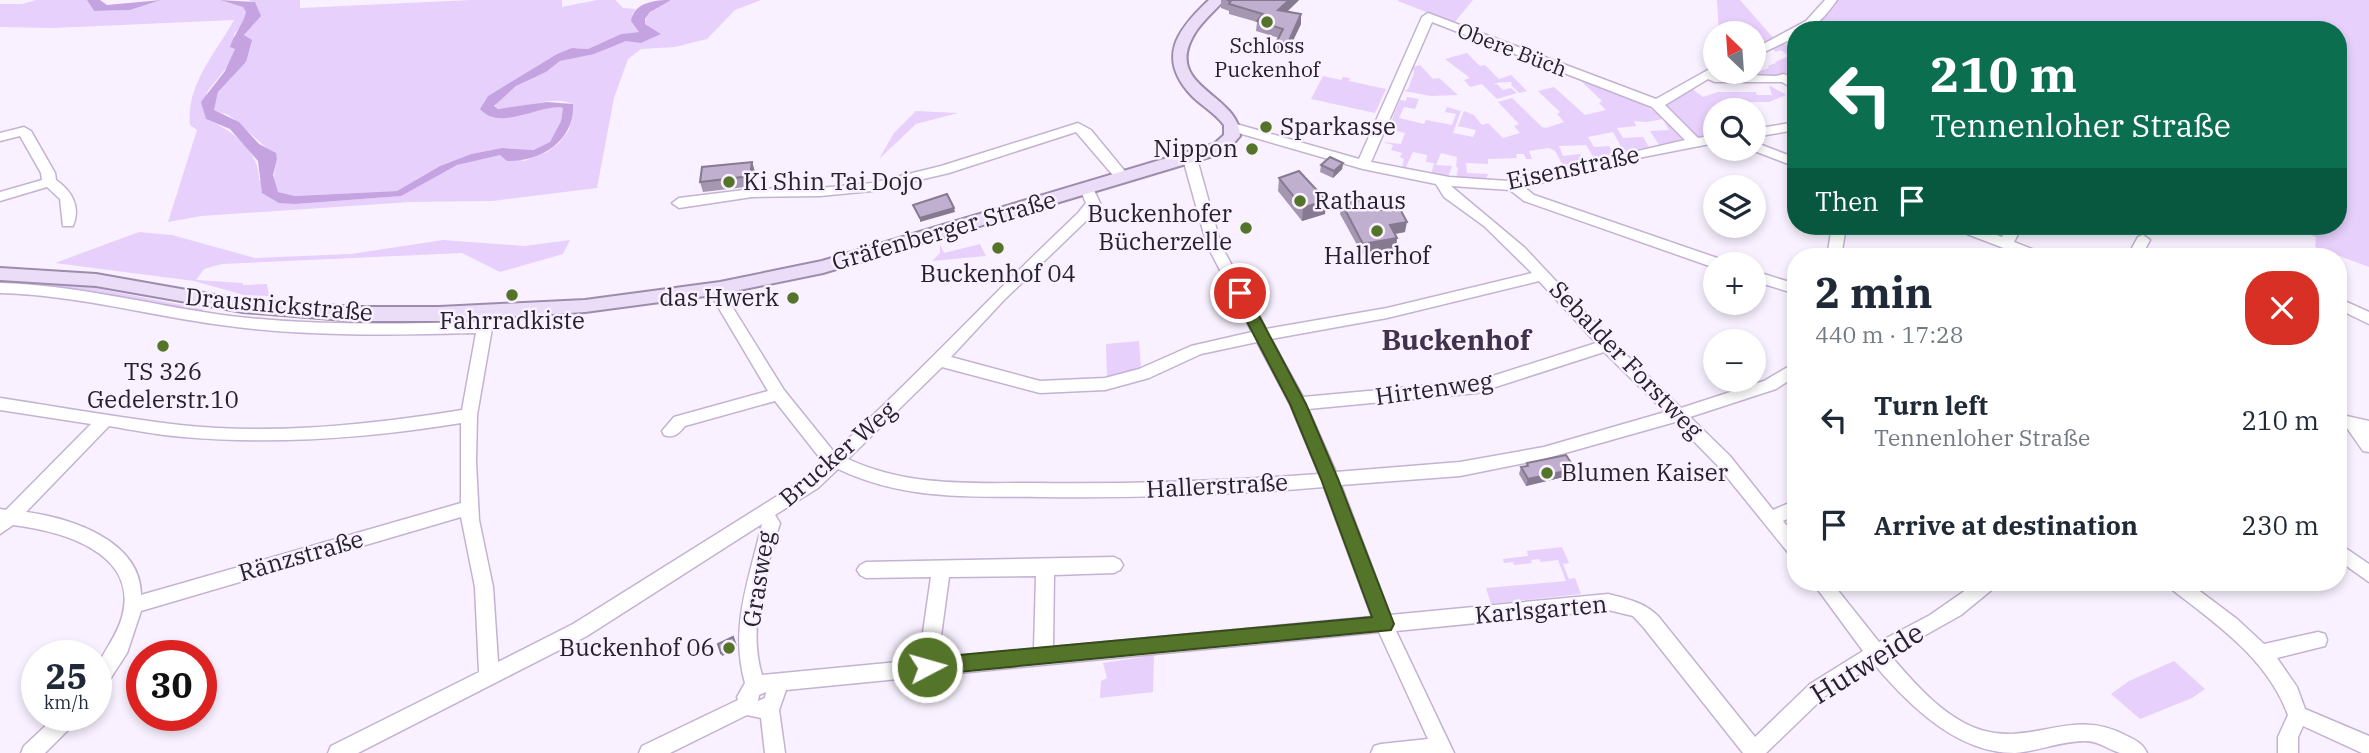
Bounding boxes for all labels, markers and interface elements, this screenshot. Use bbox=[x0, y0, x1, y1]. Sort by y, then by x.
marker: Schloss Puckenhof bbox=[1259, 14, 1275, 30]
street label: Obere Büch bbox=[1454, 15, 1571, 83]
north arrow bbox=[1703, 21, 1766, 84]
map controls bbox=[1703, 21, 1766, 392]
place label: Schloss Puckenhof bbox=[1214, 31, 1322, 83]
text: 210 m bbox=[1930, 42, 2077, 105]
icon: left bbox=[1815, 49, 1906, 140]
button: search bbox=[1703, 98, 1766, 161]
text: Tennenloher Straße bbox=[1930, 104, 2231, 146]
place label: Sparkasse bbox=[1280, 110, 1396, 142]
marker: Sparkasse bbox=[1258, 119, 1274, 135]
place label: Nippon bbox=[1153, 132, 1238, 164]
street label: Eisenstraße bbox=[1504, 137, 1642, 197]
marker: Nippon bbox=[1244, 141, 1260, 157]
place label: Ki Shin Tai Dojo bbox=[743, 165, 923, 197]
marker: Ki Shin Tai Dojo bbox=[721, 174, 737, 190]
button: layers bbox=[1703, 175, 1766, 238]
icon: arrive bbox=[1893, 182, 1931, 220]
street label: Gräfenberger Straße bbox=[828, 183, 1060, 277]
place label: Rathaus bbox=[1314, 184, 1406, 216]
text: Then bbox=[1815, 184, 1879, 218]
marker: Rathaus bbox=[1292, 193, 1308, 209]
place label: Buckenhofer Bücherzelle bbox=[1087, 197, 1232, 257]
marker: Buckenhofer Bücherzelle bbox=[1238, 220, 1254, 236]
marker: Hallerhof bbox=[1369, 223, 1385, 239]
place label: Hallerhof bbox=[1324, 239, 1432, 271]
marker: Buckenhof 04 bbox=[990, 240, 1006, 256]
button: + bbox=[1703, 252, 1766, 315]
place label: Buckenhof 04 bbox=[920, 257, 1076, 289]
pin bbox=[1210, 263, 1270, 323]
text: 2 min bbox=[1815, 265, 1933, 320]
button: close bbox=[2245, 271, 2319, 345]
street label: Sebalder Forstweg bbox=[1543, 273, 1711, 445]
icon: arrive bbox=[1221, 274, 1259, 312]
street label: Drausnickstraße bbox=[184, 280, 374, 328]
place label: das Hwerk bbox=[659, 281, 779, 313]
marker: Fahrradkiste bbox=[504, 287, 520, 303]
marker: das Hwerk bbox=[785, 290, 801, 306]
place label: Fahrradkiste bbox=[439, 304, 585, 336]
text: 440 m · 17:28 bbox=[1815, 319, 1964, 349]
district label: Buckenhof bbox=[1381, 321, 1533, 358]
button: − bbox=[1703, 329, 1766, 392]
marker: TS 326 Gedelerstr.10 bbox=[155, 338, 171, 354]
place label: TS 326 Gedelerstr.10 bbox=[87, 355, 239, 415]
street label: Hirtenweg bbox=[1373, 364, 1495, 412]
text: Turn left bbox=[1874, 388, 1988, 422]
street label: Brucker Weg bbox=[772, 394, 903, 513]
icon: left bbox=[1815, 401, 1853, 439]
text: 210 m bbox=[2241, 403, 2319, 437]
text: Tennenloher Straße bbox=[1874, 422, 2090, 452]
place label: Blumen Kaiser bbox=[1561, 456, 1729, 488]
street label: Hallerstraße bbox=[1145, 465, 1289, 505]
marker: Blumen Kaiser bbox=[1539, 465, 1555, 481]
icon: arrive bbox=[1815, 506, 1853, 544]
text: Arrive at destination bbox=[1874, 508, 2138, 542]
text: 230 m bbox=[2241, 508, 2319, 542]
street label: Ränzstraße bbox=[235, 522, 367, 588]
street label: Grasweg bbox=[735, 528, 781, 629]
street label: Karlsgarten bbox=[1473, 587, 1608, 631]
street label: Hutweide bbox=[1803, 613, 1930, 712]
position arrow bbox=[890, 630, 964, 704]
place label: Buckenhof 06 bbox=[559, 631, 715, 663]
speed limit sign: 30 bbox=[126, 640, 217, 731]
marker: Buckenhof 06 bbox=[721, 640, 737, 656]
text: 25 bbox=[45, 653, 88, 699]
text: km/h bbox=[44, 691, 89, 714]

